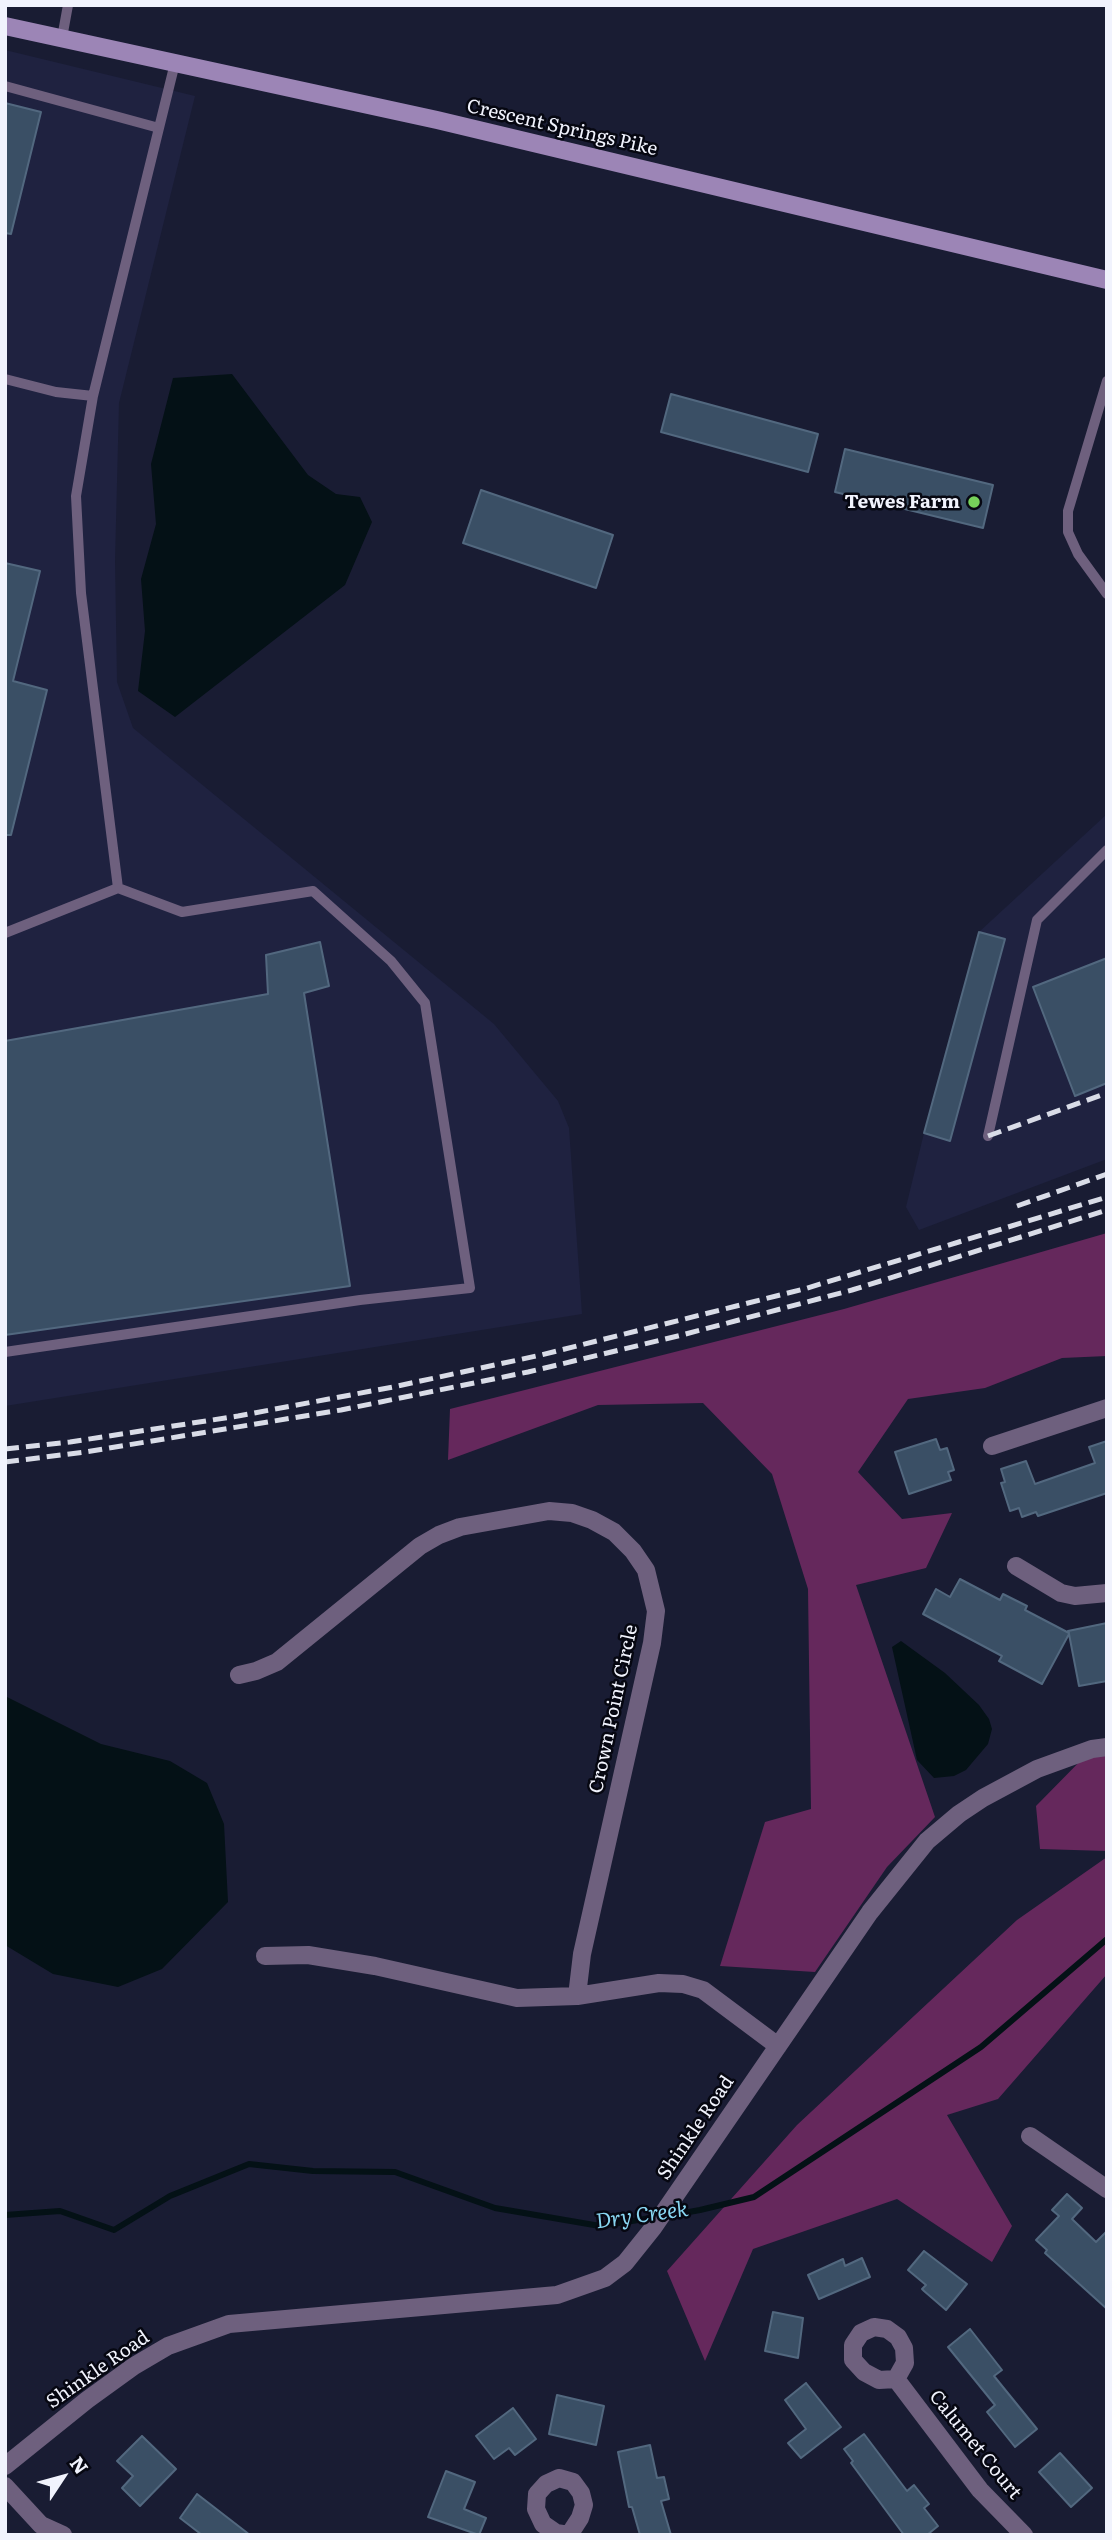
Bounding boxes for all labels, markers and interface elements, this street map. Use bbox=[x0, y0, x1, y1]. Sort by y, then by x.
street label: Crescent Springs Pike bbox=[464, 95, 660, 161]
place label: Tewes Farm bbox=[845, 491, 960, 513]
marker: Tewes Farm bbox=[966, 494, 982, 510]
street label: Crown Point Circle bbox=[585, 1623, 643, 1795]
street label: Shinkle Road bbox=[653, 2072, 739, 2184]
water label: Dry Creek bbox=[594, 2197, 690, 2235]
street label: Shinkle Road bbox=[42, 2326, 154, 2414]
street label: Calumet Court bbox=[924, 2386, 1026, 2504]
north arrow bbox=[28, 2442, 98, 2512]
text: N bbox=[64, 2450, 96, 2479]

